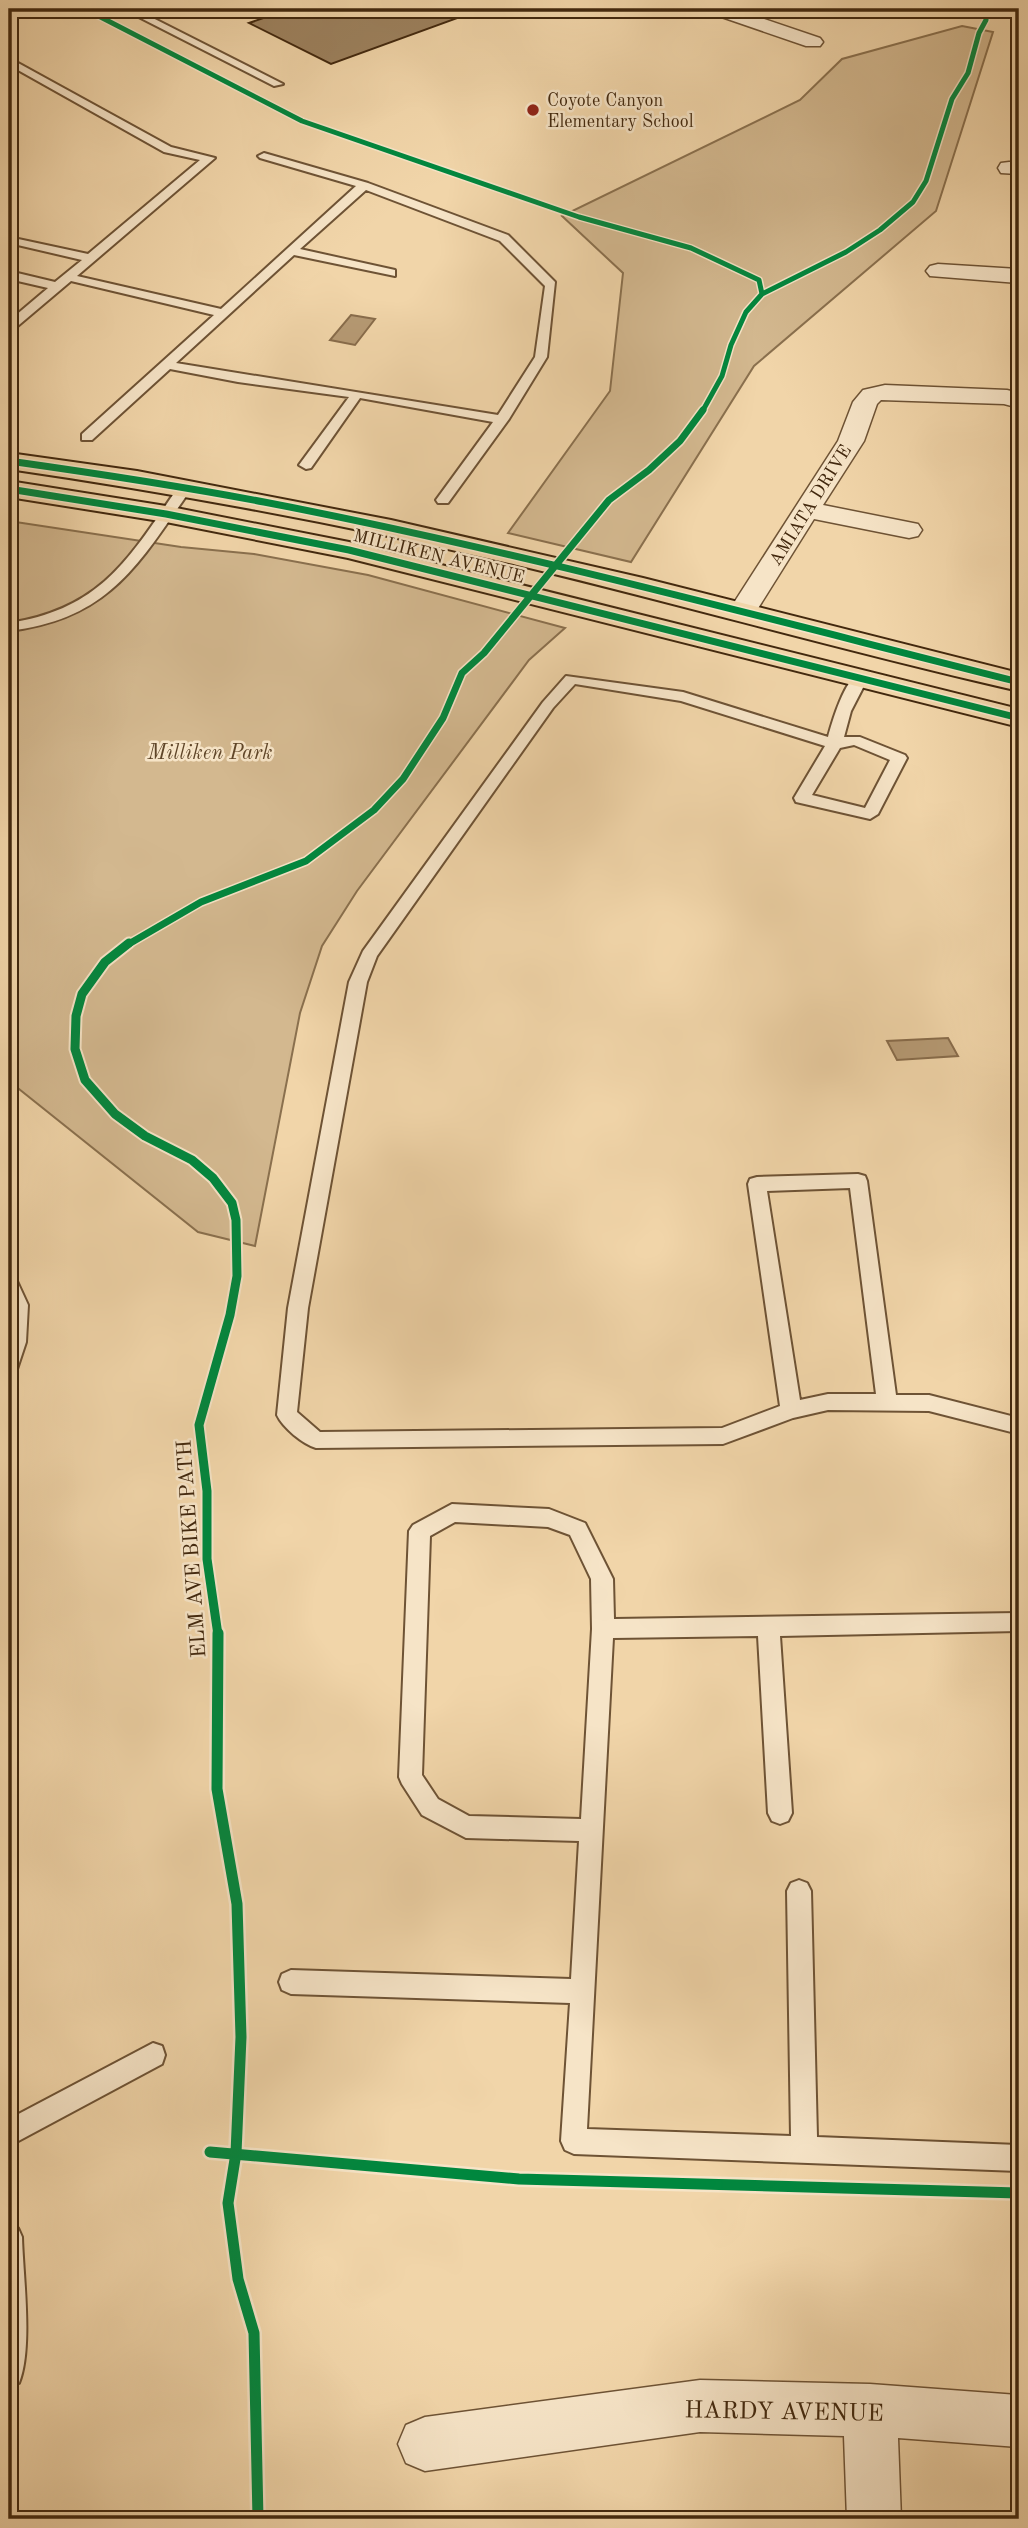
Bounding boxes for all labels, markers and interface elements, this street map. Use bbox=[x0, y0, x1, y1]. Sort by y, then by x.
place label: Coyote Canyon Elementary School bbox=[547, 92, 694, 131]
marker: Coyote Canyon Elementary School bbox=[525, 102, 541, 118]
street label: AMIATA DRIVE bbox=[766, 442, 855, 569]
street label: MILLIKEN AVENUE bbox=[351, 527, 526, 587]
park label: Milliken Park bbox=[146, 743, 273, 764]
street label: ELM AVE BIKE PATH bbox=[174, 1439, 211, 1659]
street label: HARDY AVENUE bbox=[684, 2399, 884, 2427]

